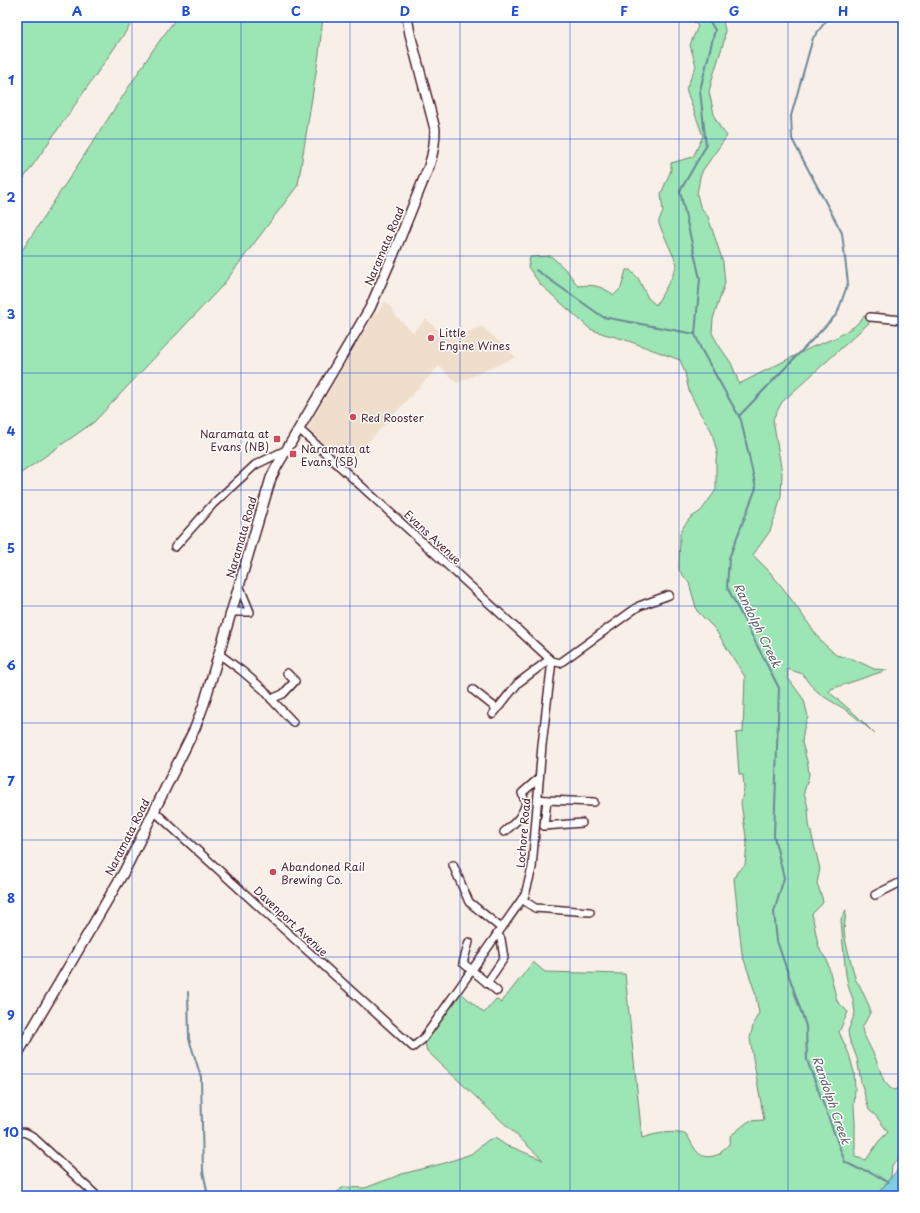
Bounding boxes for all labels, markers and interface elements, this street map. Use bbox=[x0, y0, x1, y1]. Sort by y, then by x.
text: A bbox=[72, 1, 82, 20]
text: B bbox=[182, 1, 191, 20]
text: C bbox=[291, 1, 301, 20]
text: D bbox=[400, 1, 410, 20]
text: E bbox=[511, 1, 519, 20]
text: F bbox=[620, 1, 628, 20]
text: G bbox=[729, 1, 739, 20]
text: H bbox=[838, 1, 848, 20]
text: 1 bbox=[8, 70, 14, 89]
text: 2 bbox=[6, 187, 16, 206]
street label: Naramata Road bbox=[360, 204, 408, 288]
text: 3 bbox=[7, 304, 16, 323]
place label: Little Engine Wines bbox=[439, 324, 510, 354]
marker: Little Engine Wines bbox=[426, 333, 436, 343]
place label: Red Rooster bbox=[361, 409, 425, 426]
marker: Red Rooster bbox=[348, 412, 358, 422]
text: 4 bbox=[7, 421, 16, 440]
place label: Naramata at Evans (NB) bbox=[200, 425, 270, 455]
marker: Naramata at Evans (NB) bbox=[272, 434, 282, 444]
place label: Naramata at Evans (SB) bbox=[301, 440, 371, 470]
marker: Naramata at Evans (SB) bbox=[288, 449, 298, 459]
street label: Naramata Road bbox=[221, 494, 261, 580]
street label: Evans Avenue bbox=[401, 506, 465, 568]
text: 5 bbox=[7, 538, 15, 557]
water label: Randolph Creek bbox=[730, 580, 787, 671]
text: 6 bbox=[6, 655, 16, 674]
text: 7 bbox=[7, 771, 15, 790]
street label: Naramata Road bbox=[100, 796, 154, 878]
street label: Lochore Road bbox=[511, 797, 535, 869]
place label: Abandoned Rail Brewing Co. bbox=[281, 858, 365, 888]
marker: Abandoned Rail Brewing Co. bbox=[268, 867, 278, 877]
street label: Davenport Avenue bbox=[250, 882, 332, 960]
text: 8 bbox=[7, 888, 15, 907]
text: 9 bbox=[7, 1005, 15, 1024]
water label: Randolph Creek bbox=[808, 1053, 856, 1147]
text: 10 bbox=[3, 1122, 19, 1141]

